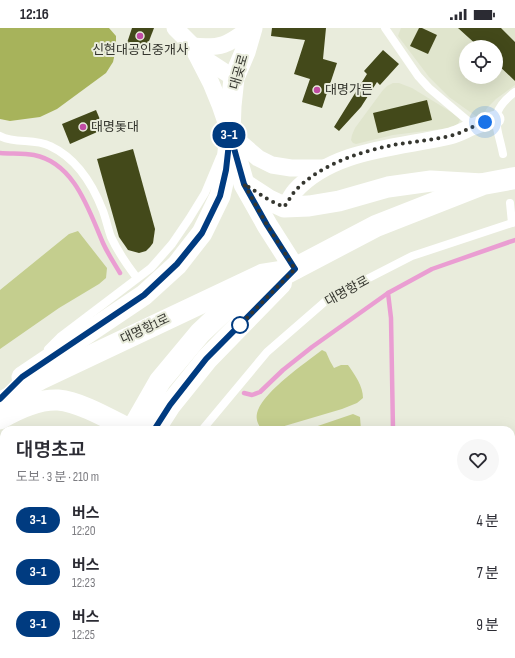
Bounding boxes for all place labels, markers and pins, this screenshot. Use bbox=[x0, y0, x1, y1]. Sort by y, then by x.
marker: 신현대공인중개사 bbox=[135, 31, 145, 41]
place label: 신현대공인중개사 bbox=[92, 42, 188, 58]
place label: 대명가든 bbox=[325, 82, 373, 98]
marker: 대명가든 bbox=[312, 85, 322, 95]
place label: 대명돛대 bbox=[91, 119, 139, 135]
marker: 대명돛대 bbox=[78, 122, 88, 132]
unlabelled marker bbox=[231, 316, 249, 334]

